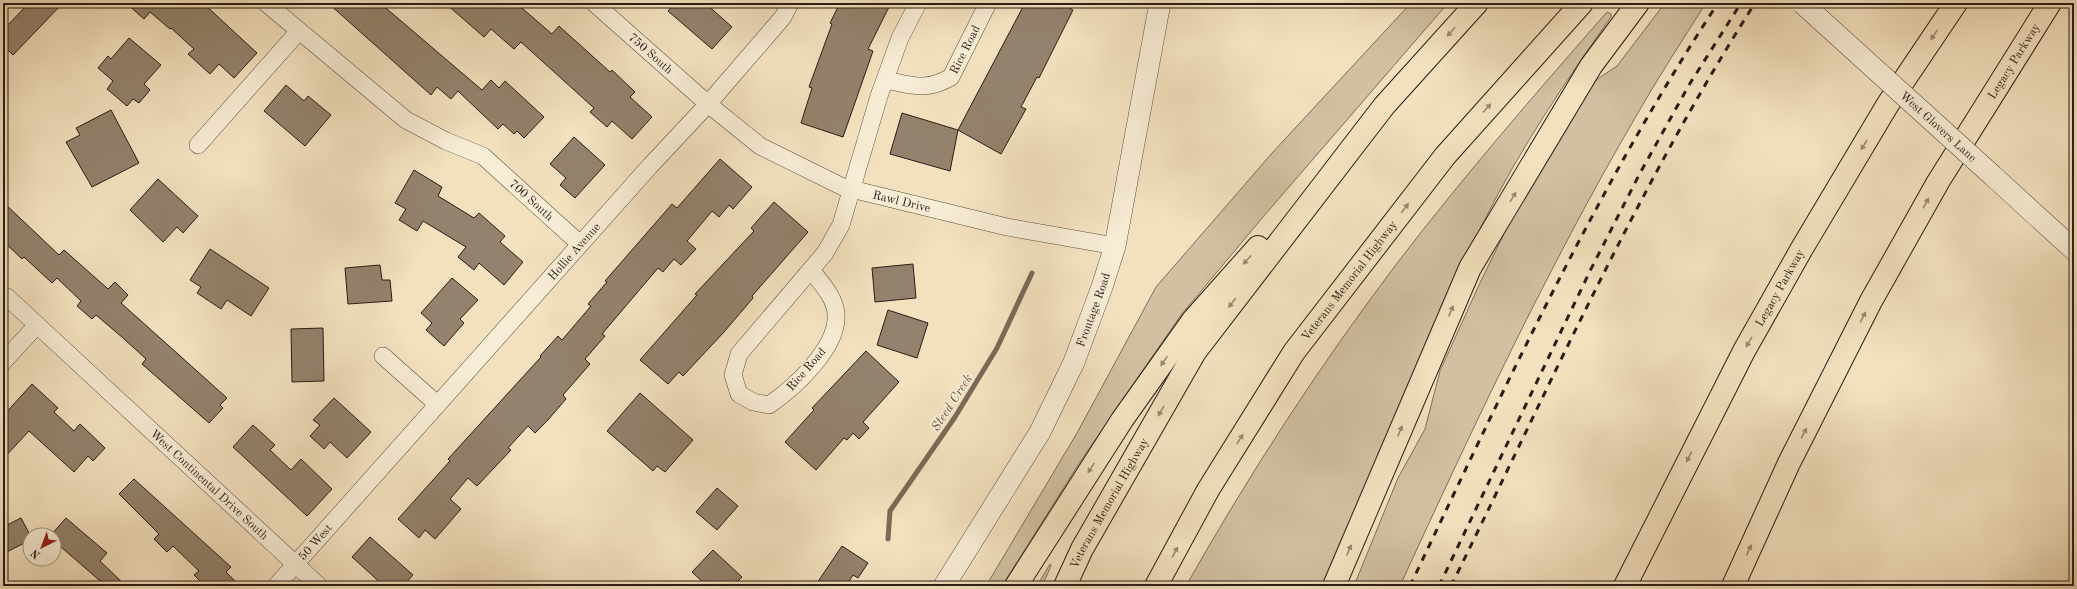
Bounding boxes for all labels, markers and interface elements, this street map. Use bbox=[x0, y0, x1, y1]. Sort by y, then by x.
street label: Legacy Parkway bbox=[1986, 21, 2043, 102]
street label: Rice Road bbox=[948, 24, 983, 76]
one-way arrow bbox=[1446, 27, 1455, 37]
one-way arrow bbox=[1931, 30, 1938, 41]
street label: 750 South bbox=[626, 31, 675, 77]
street label: West Glovers Lane bbox=[1897, 90, 1978, 165]
one-way arrow bbox=[1483, 103, 1492, 114]
one-way arrow bbox=[1860, 139, 1867, 150]
street label: 700 South bbox=[506, 178, 555, 224]
street label: Rawl Drive bbox=[871, 189, 932, 215]
one-way arrow bbox=[1509, 191, 1516, 203]
one-way arrow bbox=[1922, 197, 1929, 209]
one-way arrow bbox=[1400, 203, 1409, 214]
street label: Veterans Memorial Highway bbox=[1300, 218, 1400, 343]
street label: Hollie Avenue bbox=[546, 221, 603, 283]
street label: Legacy Parkway bbox=[1754, 247, 1807, 329]
one-way arrow bbox=[1242, 255, 1251, 266]
street label: Frontage Road bbox=[1075, 272, 1113, 349]
one-way arrow bbox=[1228, 297, 1237, 308]
one-way arrow bbox=[1448, 305, 1455, 317]
one-way arrow bbox=[1860, 311, 1866, 323]
one-way arrow bbox=[1746, 336, 1753, 348]
street label: Rice Road bbox=[785, 346, 829, 393]
one-way arrow bbox=[1160, 355, 1169, 366]
water label: Steed Creek bbox=[929, 372, 975, 434]
one-way arrow bbox=[1157, 405, 1164, 417]
one-way arrow bbox=[1398, 424, 1404, 436]
one-way arrow bbox=[1801, 427, 1807, 438]
street label: West Continental Drive South bbox=[147, 428, 270, 543]
one-way arrow bbox=[1236, 433, 1243, 445]
street label: Veterans Memorial Highway bbox=[1069, 436, 1152, 571]
one-way arrow bbox=[1686, 451, 1692, 463]
one-way arrow bbox=[1087, 463, 1095, 473]
street label: 50 West bbox=[296, 522, 335, 563]
north arrow bbox=[22, 527, 62, 567]
one-way arrow bbox=[1346, 544, 1352, 556]
one-way arrow bbox=[1746, 545, 1752, 556]
text: N bbox=[29, 546, 43, 560]
one-way arrow bbox=[1171, 546, 1178, 557]

